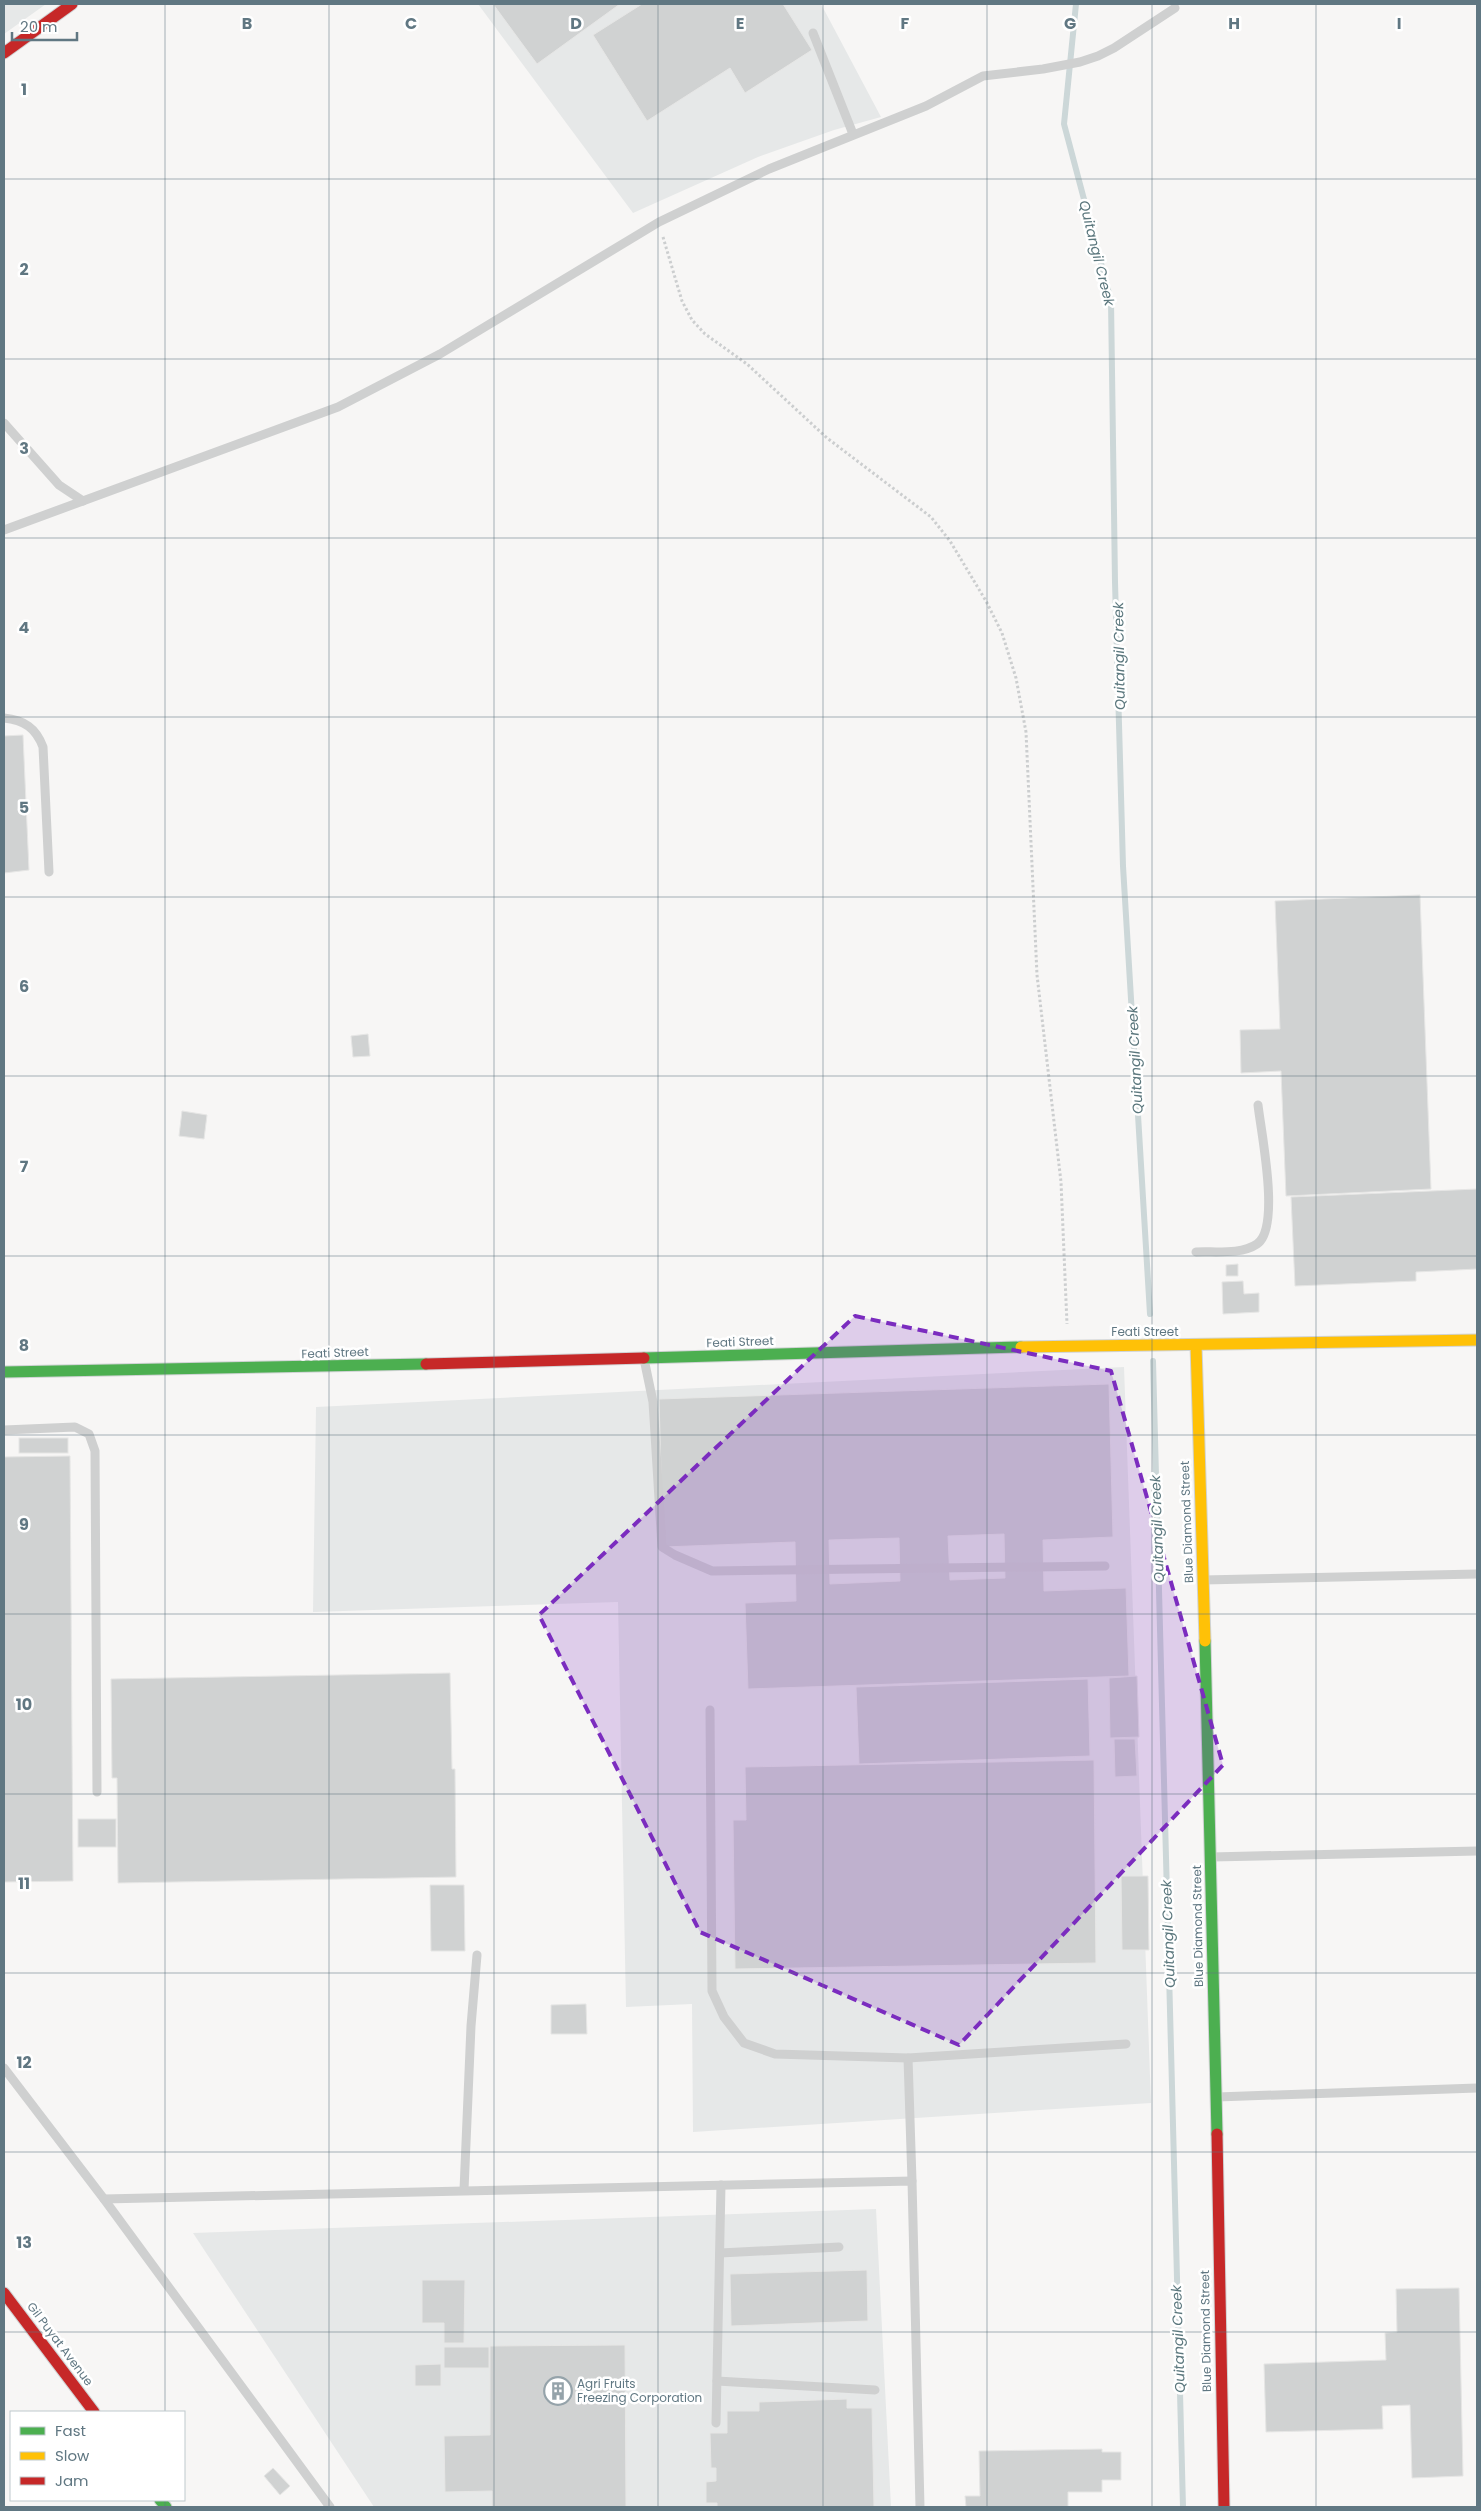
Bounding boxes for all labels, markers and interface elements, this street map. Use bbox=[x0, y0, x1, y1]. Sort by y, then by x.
scale bar bbox=[12, 10, 78, 42]
text: B bbox=[242, 12, 252, 35]
text: C bbox=[405, 12, 417, 35]
text: D bbox=[570, 12, 582, 35]
text: E bbox=[736, 12, 744, 35]
text: F bbox=[901, 12, 910, 35]
text: G bbox=[1064, 12, 1076, 35]
text: H bbox=[1228, 12, 1240, 35]
text: I bbox=[1397, 12, 1401, 35]
text: 20 m bbox=[20, 16, 58, 37]
text: 1 bbox=[21, 78, 27, 101]
water label: Quitangil Creek bbox=[1074, 198, 1120, 309]
text: 2 bbox=[19, 258, 29, 281]
text: 3 bbox=[19, 437, 29, 460]
water label: Quitangil Creek bbox=[1108, 601, 1130, 710]
text: 4 bbox=[19, 616, 30, 639]
text: 5 bbox=[19, 796, 29, 819]
text: 6 bbox=[19, 975, 29, 998]
water label: Quitangil Creek bbox=[1122, 1005, 1148, 1114]
text: 7 bbox=[20, 1155, 29, 1178]
street label: Feati Street bbox=[1111, 1323, 1179, 1340]
street label: Feati Street bbox=[706, 1332, 774, 1351]
text: 8 bbox=[19, 1334, 29, 1357]
street label: Feati Street bbox=[301, 1343, 369, 1362]
street label: Blue Diamond Street bbox=[1176, 1461, 1197, 1583]
water label: Quitangil Creek bbox=[1145, 1474, 1169, 1583]
text: 9 bbox=[19, 1513, 29, 1536]
text: 10 bbox=[16, 1693, 32, 1716]
street label: Blue Diamond Street bbox=[1188, 1865, 1207, 1987]
text: 11 bbox=[18, 1872, 30, 1895]
water label: Quitangil Creek bbox=[1156, 1879, 1180, 1988]
text: 12 bbox=[16, 2051, 32, 2074]
text: 13 bbox=[16, 2231, 32, 2254]
street label: Blue Diamond Street bbox=[1196, 2270, 1215, 2392]
water label: Quitangil Creek bbox=[1166, 2284, 1190, 2393]
street label: Gil Puyat Avenue bbox=[23, 2298, 97, 2389]
place label: Agri Fruits Freezing Corporation bbox=[577, 2375, 702, 2406]
building icon: Agri Fruits Freezing Corporation bbox=[543, 2376, 573, 2406]
legend bbox=[10, 2411, 185, 2501]
text: Fast bbox=[55, 2420, 86, 2441]
text: Slow bbox=[55, 2445, 90, 2466]
text: Jam bbox=[55, 2470, 89, 2491]

